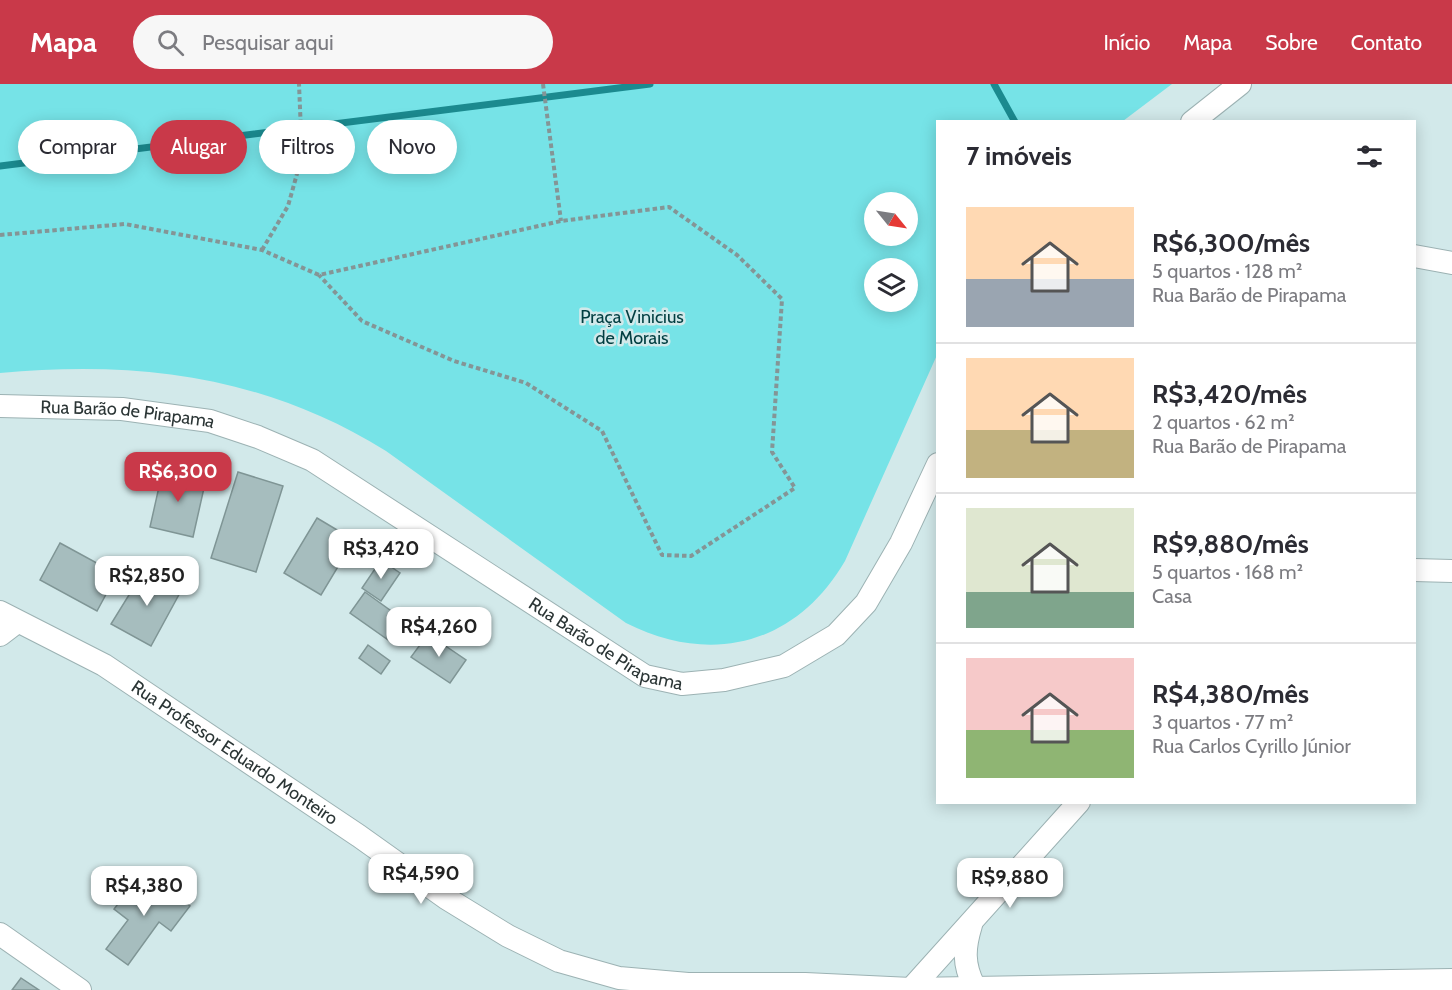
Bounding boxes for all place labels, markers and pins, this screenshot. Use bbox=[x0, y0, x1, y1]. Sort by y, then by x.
pin: R$6,300 bbox=[123, 452, 233, 503]
pin: R$3,420 bbox=[326, 529, 436, 580]
pin: R$2,850 bbox=[92, 556, 202, 607]
pin: R$4,260 bbox=[384, 607, 494, 658]
pin: R$4,590 bbox=[366, 854, 476, 905]
pin: R$9,880 bbox=[955, 858, 1065, 909]
pin: R$4,380 bbox=[89, 866, 199, 917]

